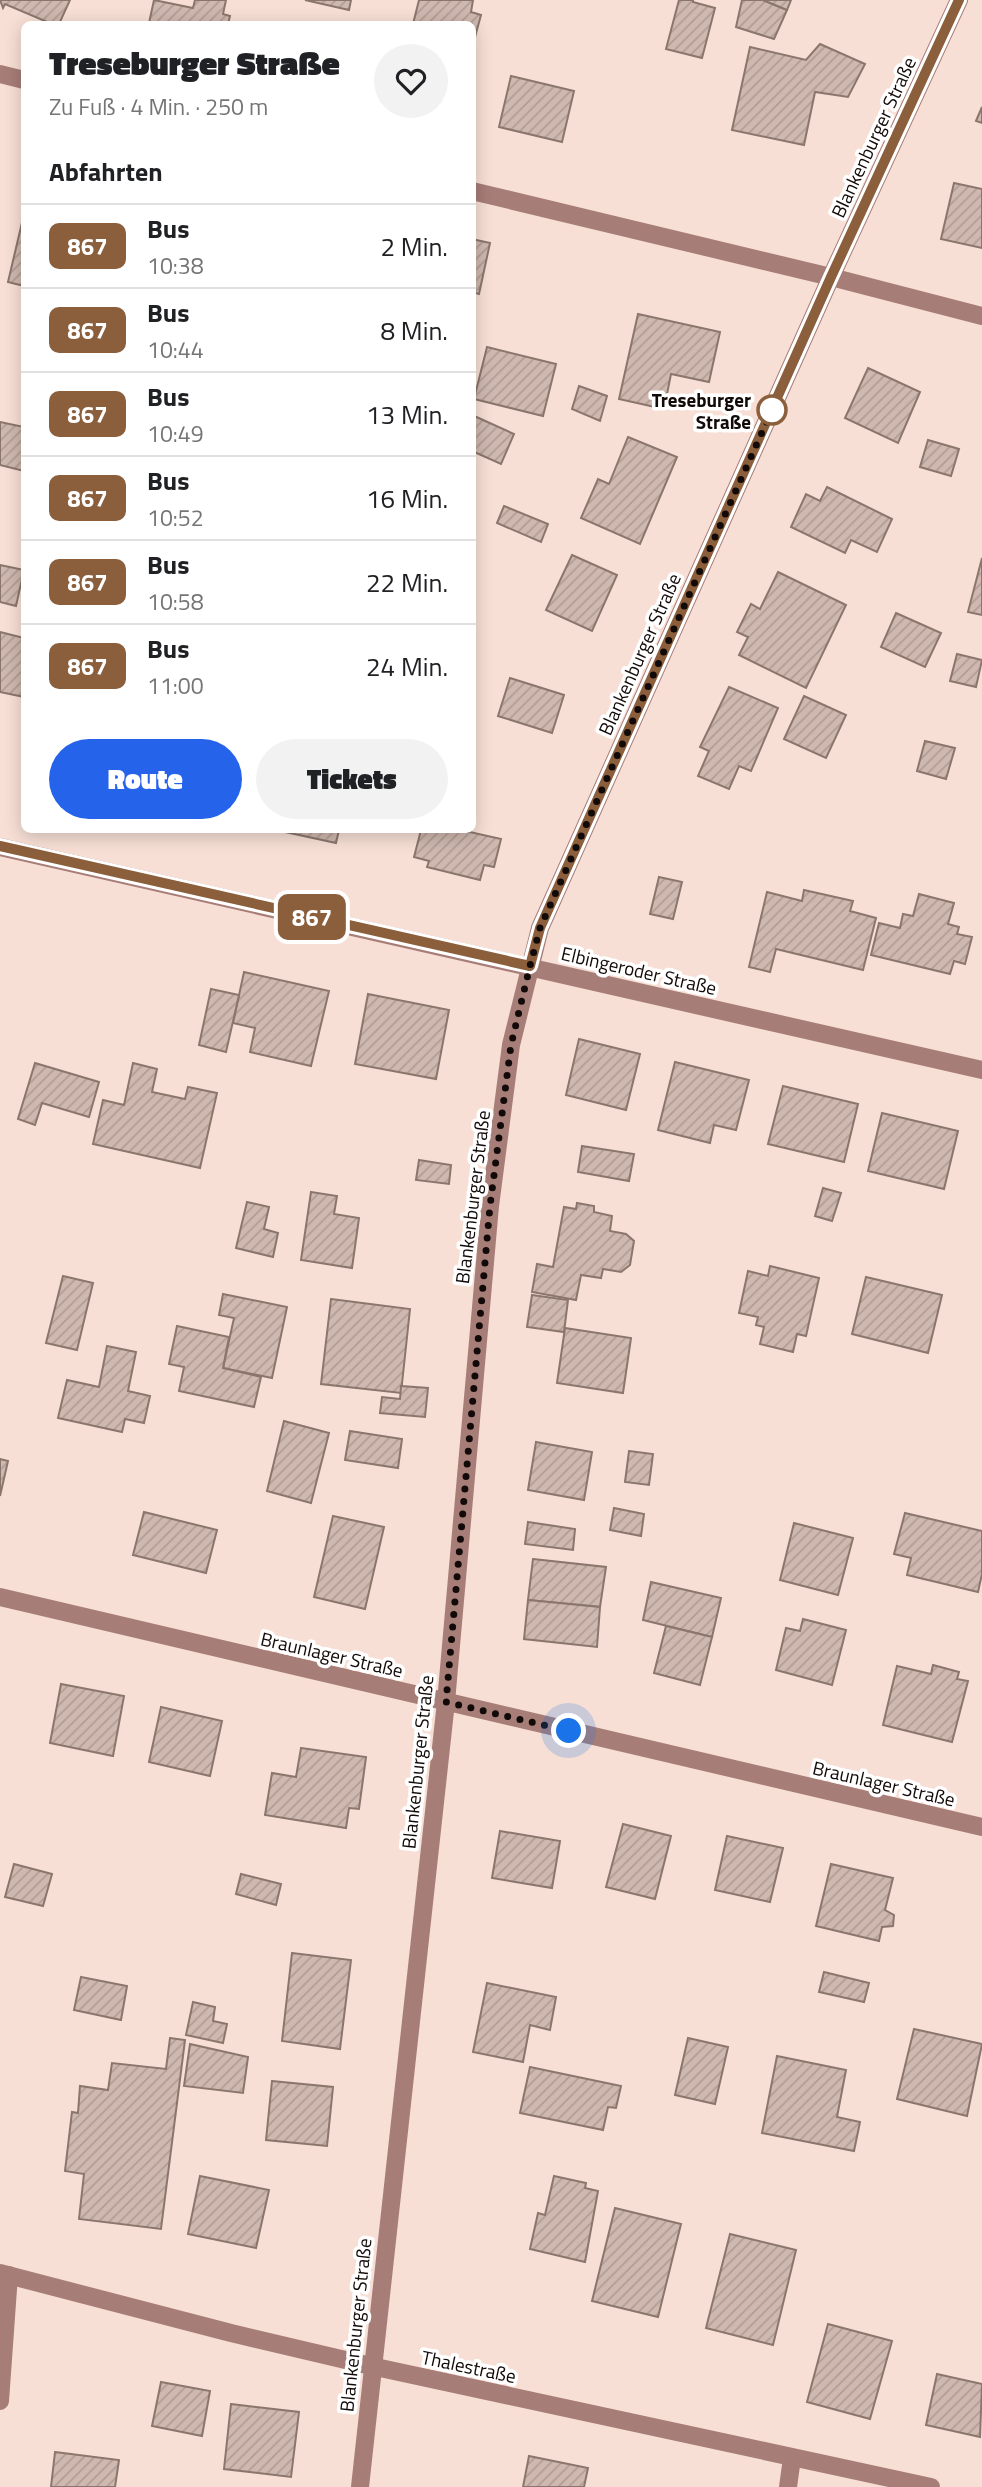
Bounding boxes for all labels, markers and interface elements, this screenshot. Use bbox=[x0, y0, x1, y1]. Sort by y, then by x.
text: Treseburger Straße bbox=[49, 38, 340, 88]
button: heart bbox=[374, 44, 448, 118]
street label: Blankenburger Straße bbox=[823, 52, 923, 222]
text: Zu Fuß · 4 Min. · 250 m bbox=[49, 89, 268, 124]
text: Abfahrten bbox=[49, 152, 163, 191]
text: Bus bbox=[147, 209, 189, 248]
text: 2 Min. bbox=[381, 227, 448, 266]
text: 867 bbox=[67, 228, 108, 264]
text: 10:38 bbox=[147, 248, 204, 283]
text: Bus bbox=[147, 293, 189, 332]
text: 8 Min. bbox=[381, 311, 448, 350]
text: 867 bbox=[67, 312, 108, 348]
text: 10:44 bbox=[147, 332, 204, 367]
text: Bus bbox=[147, 377, 189, 416]
place label: Treseburger Straße bbox=[652, 385, 751, 436]
text: 13 Min. bbox=[366, 395, 448, 434]
marker: Treseburger Straße bbox=[757, 395, 787, 425]
text: 867 bbox=[67, 396, 108, 432]
text: 10:49 bbox=[147, 416, 204, 451]
text: Bus bbox=[147, 461, 189, 500]
text: 16 Min. bbox=[366, 479, 448, 518]
text: 867 bbox=[67, 480, 108, 516]
text: 10:52 bbox=[147, 500, 204, 535]
text: Bus bbox=[147, 545, 189, 584]
text: 22 Min. bbox=[366, 563, 448, 602]
text: 867 bbox=[67, 564, 108, 600]
street label: Blankenburger Straße bbox=[590, 568, 688, 740]
text: 10:58 bbox=[147, 584, 204, 619]
text: Bus bbox=[147, 629, 189, 668]
text: 24 Min. bbox=[366, 647, 448, 686]
text: 867 bbox=[67, 648, 108, 684]
text: 11:00 bbox=[147, 668, 204, 703]
button: Route bbox=[49, 739, 242, 819]
button: Tickets bbox=[256, 739, 448, 819]
line badge: 867 bbox=[272, 894, 352, 940]
text: 867 bbox=[292, 899, 332, 935]
street label: Elbingeroder Straße bbox=[558, 938, 720, 1002]
street label: Blankenburger Straße bbox=[447, 1109, 497, 1285]
street label: Braunlager Straße bbox=[258, 1624, 406, 1684]
street label: Blankenburger Straße bbox=[393, 1674, 441, 1850]
your location bbox=[551, 1713, 586, 1748]
street label: Braunlager Straße bbox=[810, 1753, 958, 1813]
street label: Blankenburger Straße bbox=[331, 2237, 379, 2413]
street label: Thalestraße bbox=[419, 2342, 519, 2390]

